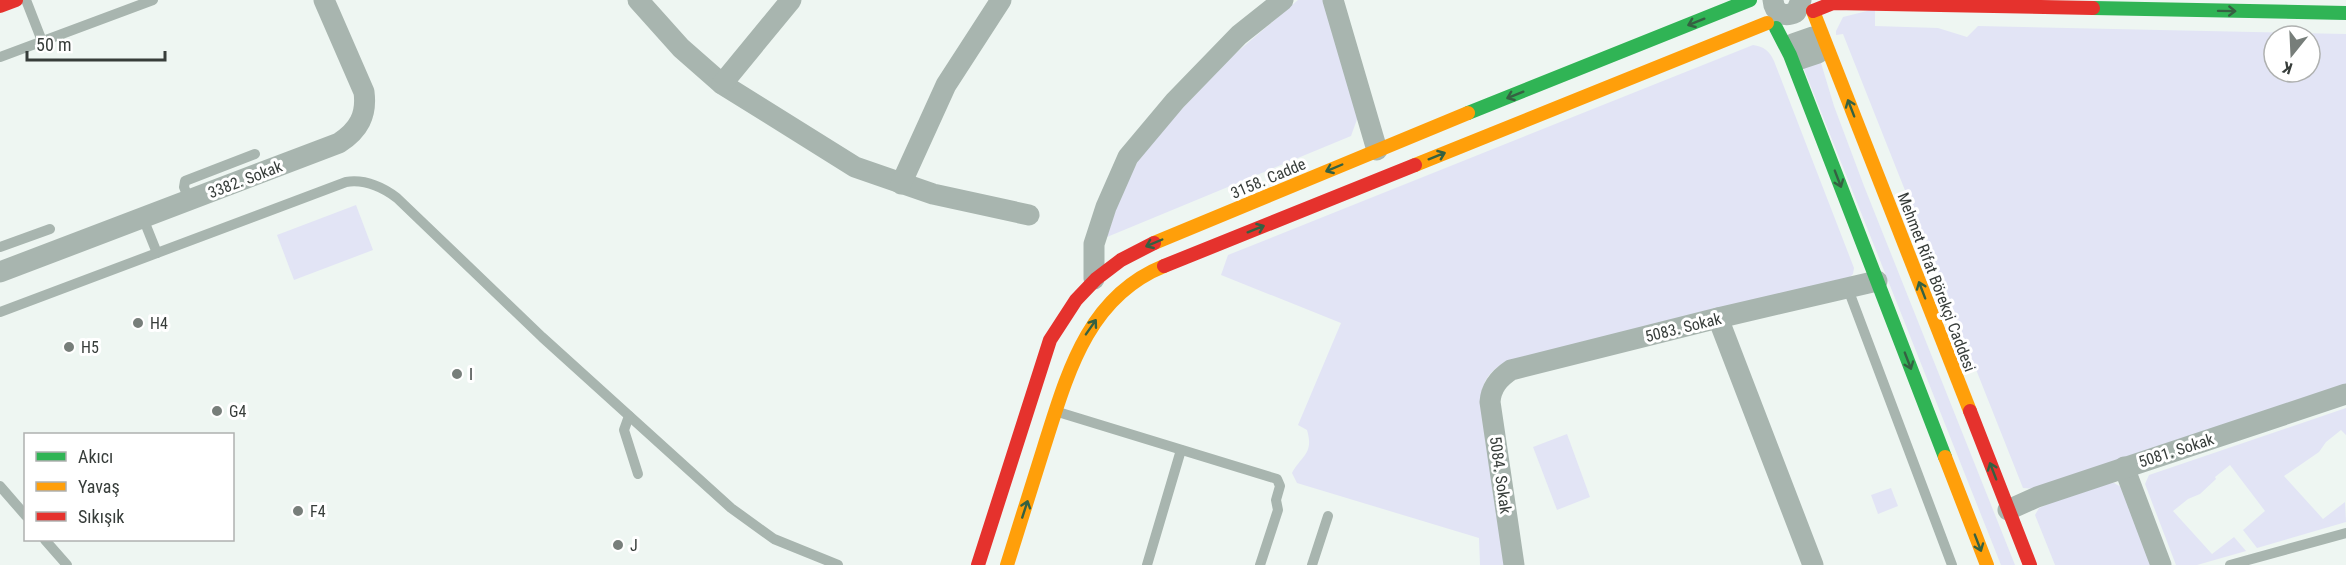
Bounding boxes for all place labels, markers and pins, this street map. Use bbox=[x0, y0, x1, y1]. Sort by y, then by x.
place label: H4 bbox=[150, 314, 168, 333]
marker: H4 bbox=[131, 316, 145, 330]
place label: H5 bbox=[81, 338, 99, 357]
marker: H5 bbox=[62, 340, 76, 354]
place label: I bbox=[469, 365, 473, 384]
marker: I bbox=[450, 367, 464, 381]
place label: G4 bbox=[229, 402, 246, 421]
marker: G4 bbox=[210, 404, 224, 418]
place label: F4 bbox=[310, 502, 326, 521]
marker: F4 bbox=[291, 504, 305, 518]
place label: J bbox=[630, 536, 638, 555]
marker: J bbox=[611, 538, 625, 552]

